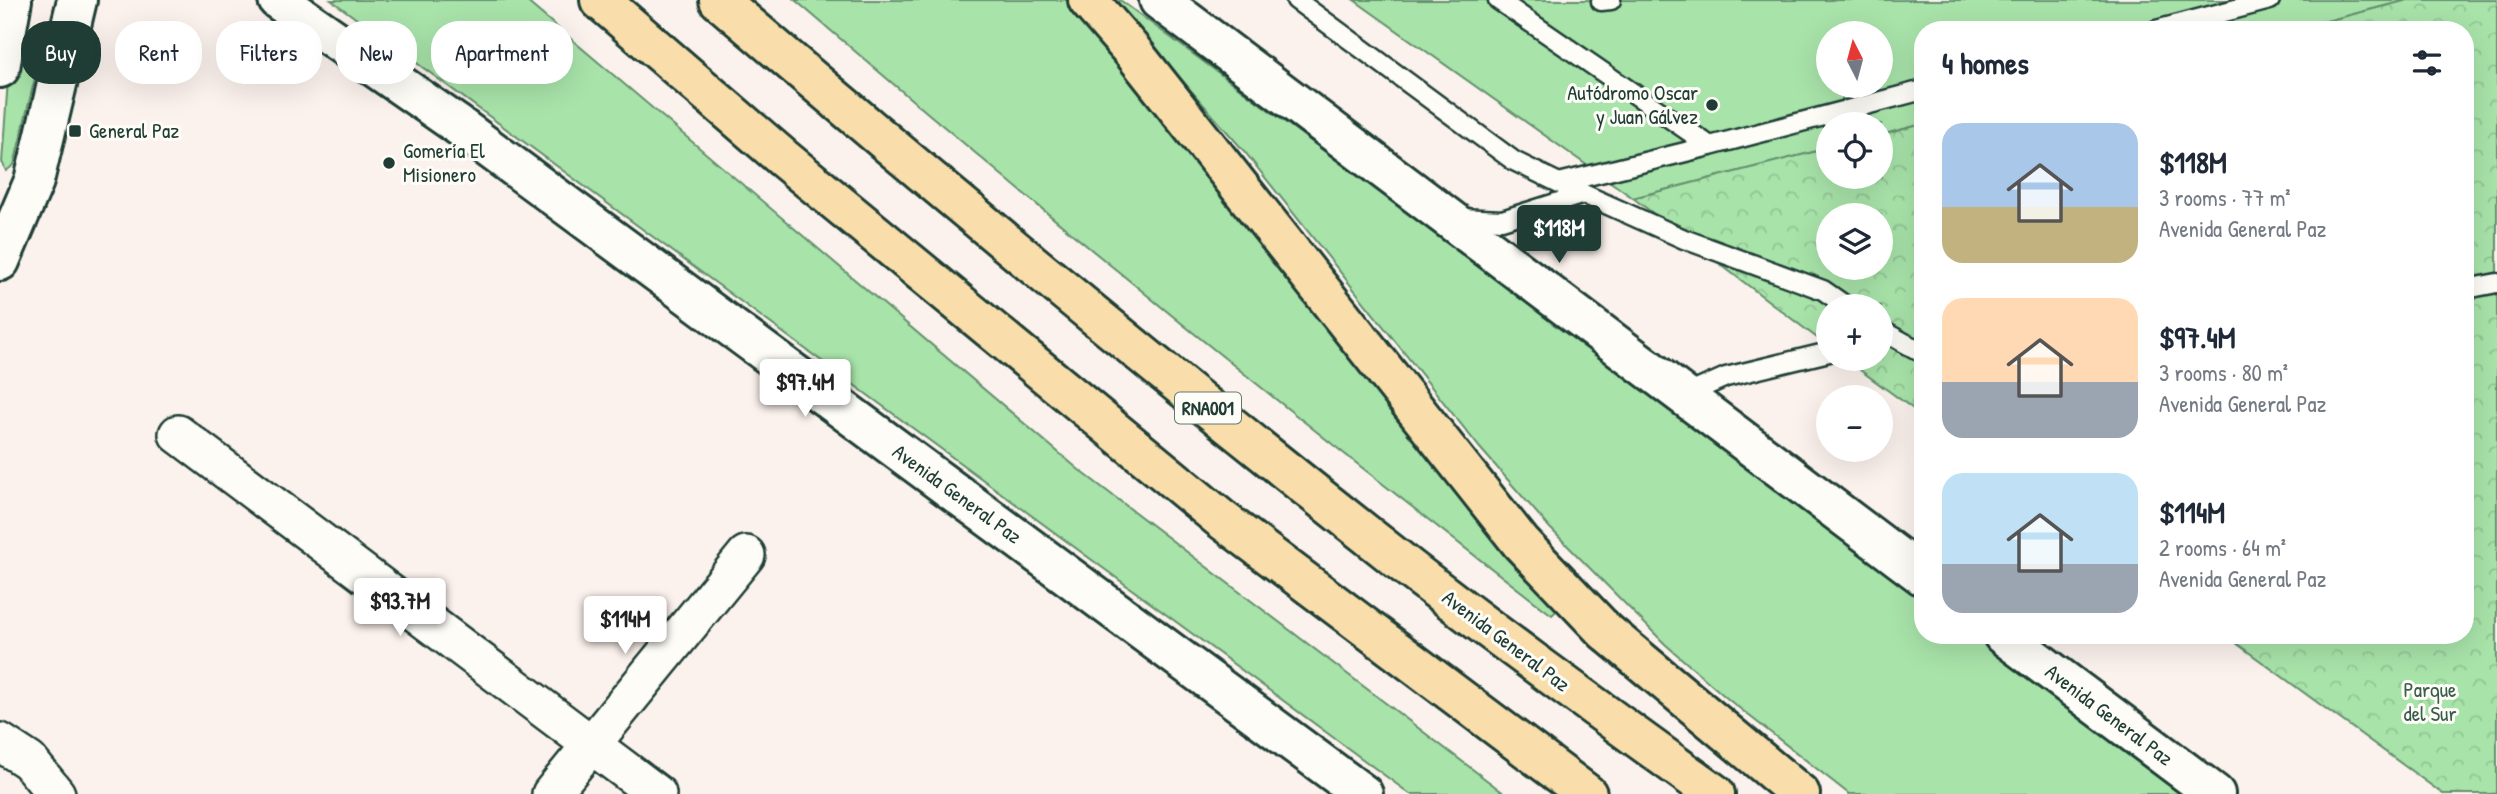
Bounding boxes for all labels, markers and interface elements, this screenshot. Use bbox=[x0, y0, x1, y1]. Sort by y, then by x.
chip: Buy bbox=[21, 21, 101, 84]
chip: Rent bbox=[115, 21, 202, 84]
chip: Filters bbox=[216, 21, 322, 84]
chip: New bbox=[336, 21, 417, 84]
chip: Apartment bbox=[431, 21, 573, 84]
north arrow bbox=[1816, 21, 1894, 98]
map controls bbox=[1816, 21, 1893, 462]
text: 4 homes bbox=[1942, 43, 2029, 83]
icon: filters bbox=[2408, 44, 2446, 82]
place label: Autódromo Oscar y Juan Gálvez bbox=[1567, 78, 1698, 131]
marker: Autódromo Oscar y Juan Gálvez bbox=[1704, 97, 1720, 113]
button: locate bbox=[1816, 112, 1893, 189]
place label: General Paz bbox=[89, 116, 179, 145]
marker: General Paz bbox=[67, 123, 83, 139]
place label: Gomería El Misionero bbox=[403, 136, 485, 189]
text: $118M bbox=[2159, 142, 2227, 182]
icon: home bbox=[1998, 151, 2082, 235]
marker: Gomería El Misionero bbox=[381, 155, 397, 171]
text: 3 rooms · 77 m² bbox=[2159, 182, 2291, 213]
button: layers bbox=[1816, 203, 1893, 280]
pin: $118M bbox=[1510, 205, 1608, 265]
text: $118M bbox=[1533, 212, 1585, 243]
text: Avenida General Paz bbox=[2159, 213, 2326, 244]
button: + bbox=[1816, 294, 1893, 371]
text: $97.4M bbox=[2159, 317, 2236, 357]
icon: home bbox=[1998, 326, 2082, 410]
text: 3 rooms · 80 m² bbox=[2159, 357, 2288, 388]
pin: $97.4M bbox=[748, 360, 862, 419]
text: $97.4M bbox=[776, 366, 834, 397]
button: − bbox=[1816, 385, 1893, 462]
text: Avenida General Paz bbox=[2159, 388, 2326, 419]
road number: RNA001 bbox=[1175, 392, 1241, 424]
street label: Avenida General Paz bbox=[887, 437, 1028, 550]
text: $114M bbox=[2159, 492, 2225, 532]
icon: home bbox=[1998, 501, 2082, 585]
text: 2 rooms · 64 m² bbox=[2159, 532, 2286, 563]
text: Avenida General Paz bbox=[2159, 563, 2326, 594]
pin: $93.7M bbox=[343, 578, 457, 638]
street label: Avenida General Paz bbox=[1437, 583, 1576, 698]
text: $93.7M bbox=[370, 585, 430, 616]
pin: $114M bbox=[576, 596, 674, 656]
text: $114M bbox=[600, 603, 650, 634]
street label: Avenida General Paz bbox=[2040, 657, 2179, 772]
park label: Parque del Sur bbox=[2403, 675, 2457, 728]

